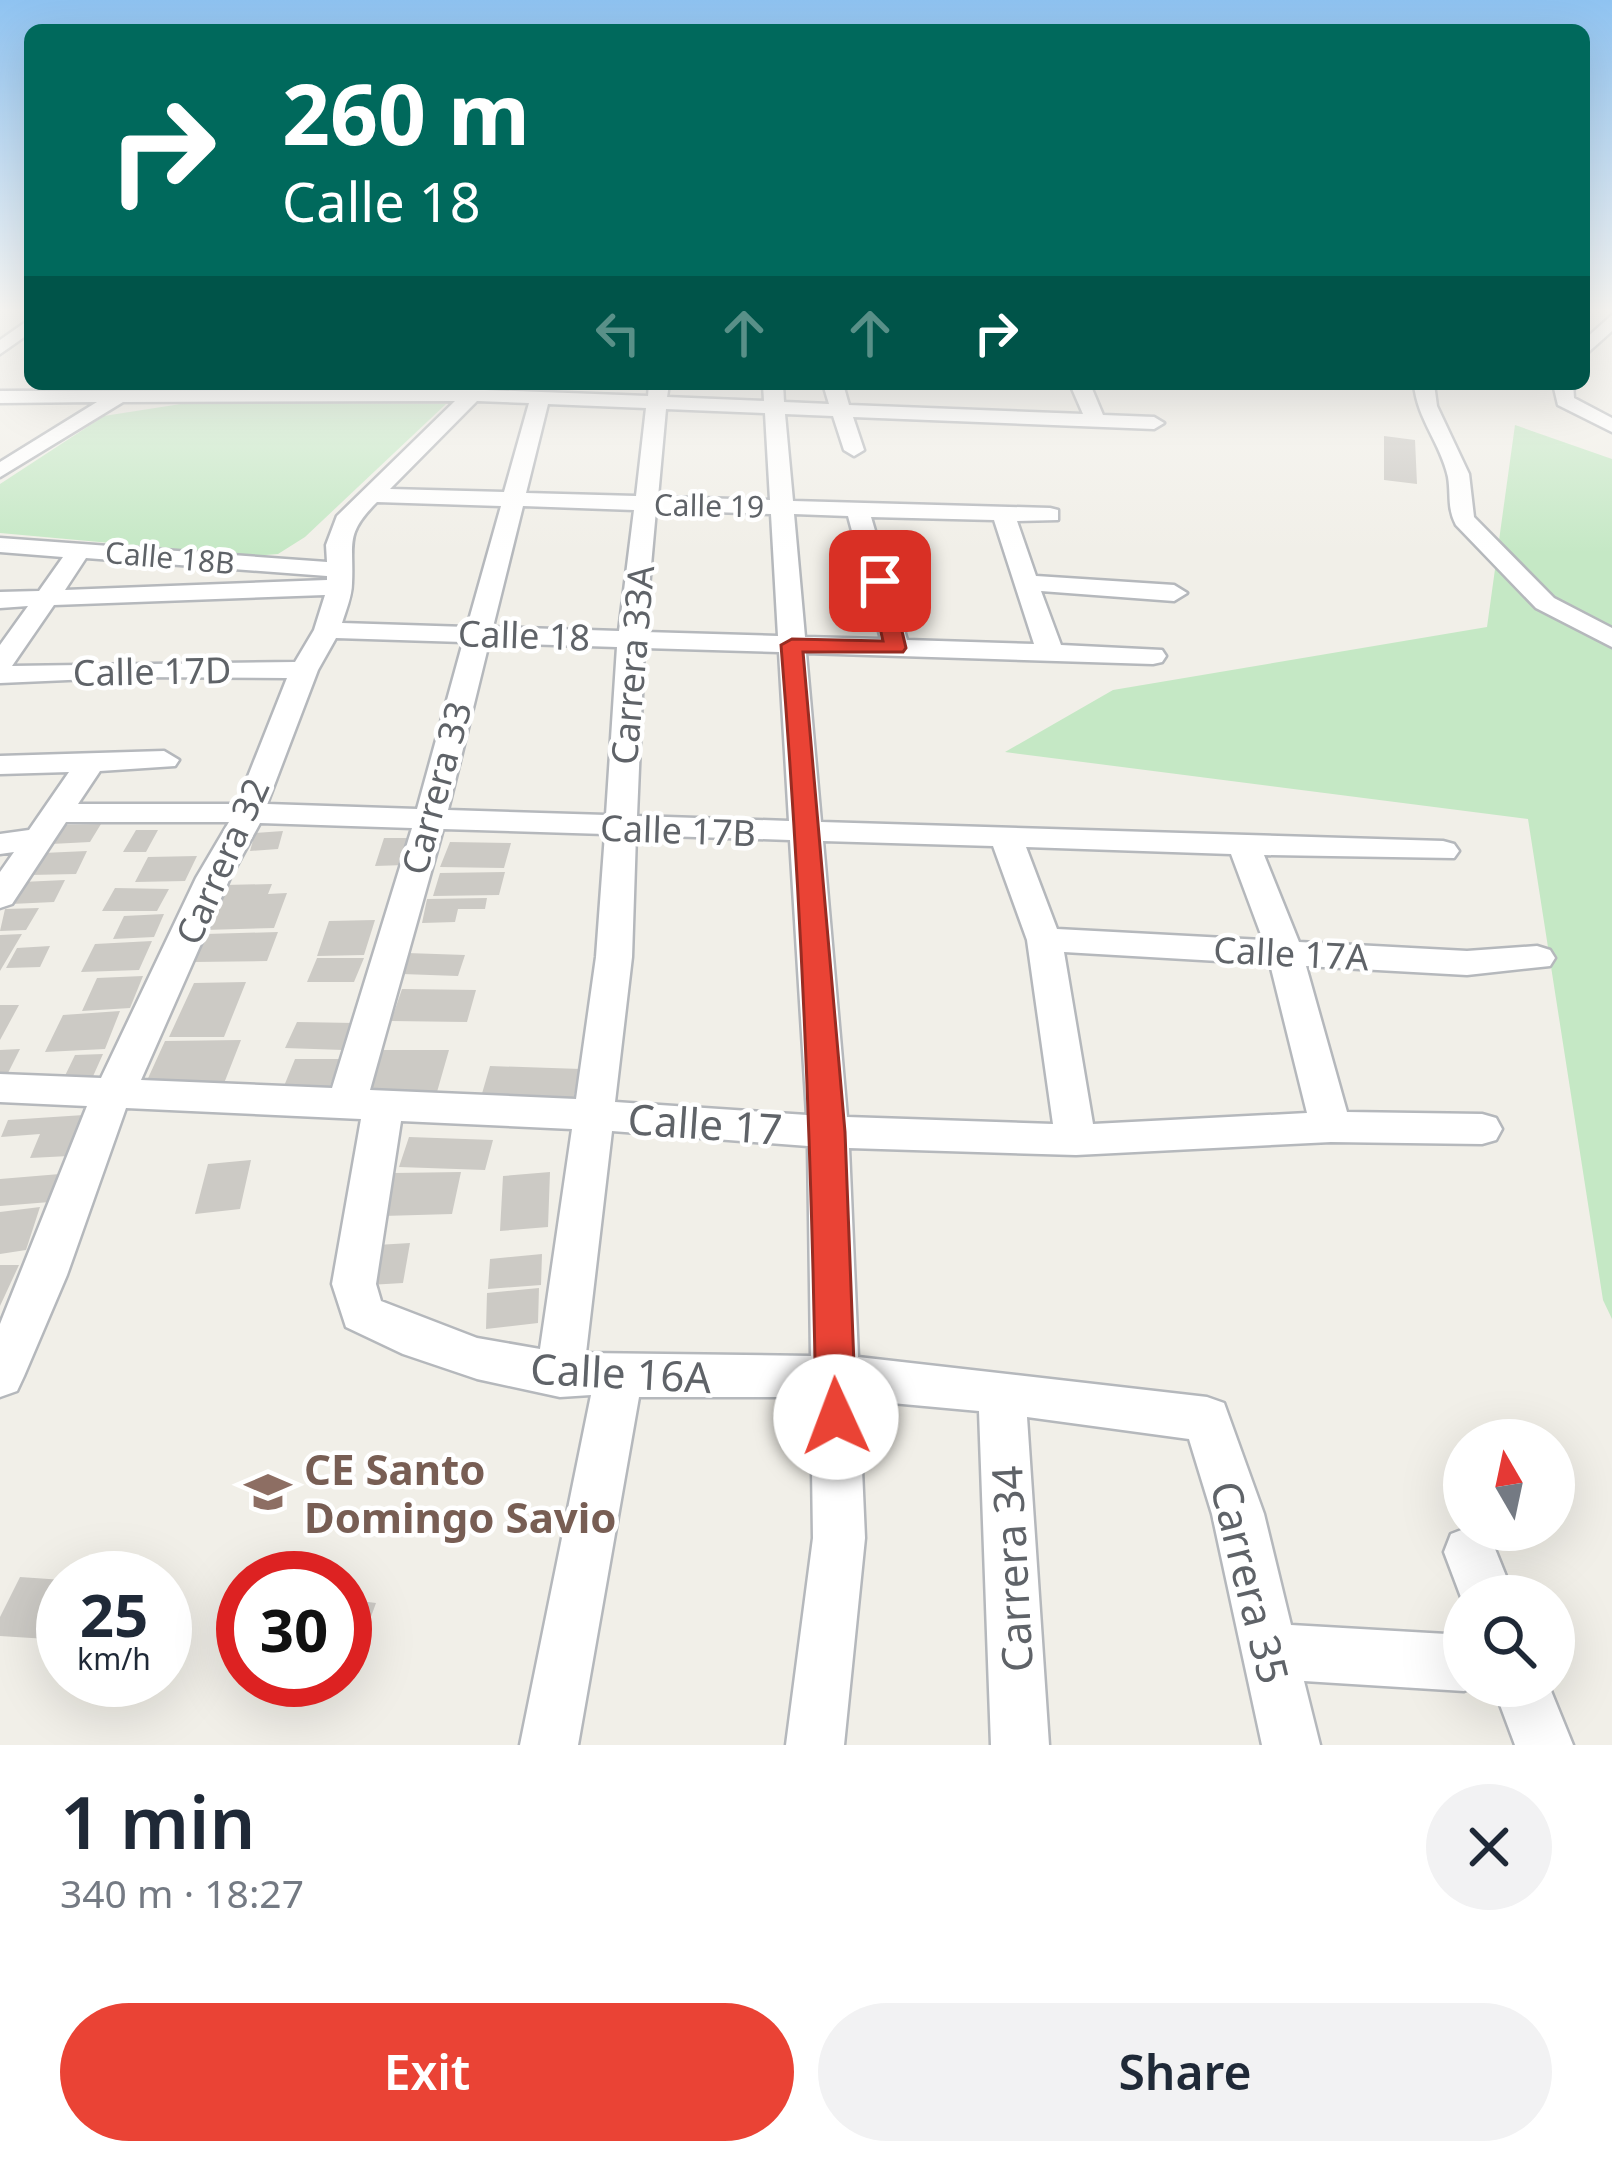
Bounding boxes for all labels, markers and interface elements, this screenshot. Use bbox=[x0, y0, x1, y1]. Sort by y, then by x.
text: 260 m bbox=[282, 55, 530, 170]
icon: right bbox=[84, 72, 240, 228]
text: Calle 18 bbox=[282, 164, 481, 238]
icon: left bbox=[585, 300, 651, 366]
icon: ahead bbox=[711, 300, 777, 366]
icon: ahead bbox=[837, 300, 903, 366]
icon: right bbox=[963, 300, 1029, 366]
street label: Calle 19 bbox=[653, 484, 765, 526]
pin bbox=[829, 530, 931, 632]
street label: Calle 18B bbox=[104, 531, 236, 583]
icon: arrive bbox=[847, 548, 913, 614]
street label: Carrera 33A bbox=[599, 563, 665, 767]
street label: Calle 18 bbox=[457, 608, 591, 662]
street label: Calle 17D bbox=[72, 645, 232, 697]
street label: Carrera 33 bbox=[389, 696, 483, 880]
street label: Carrera 32 bbox=[164, 770, 280, 952]
street label: Calle 17B bbox=[599, 803, 757, 857]
street label: Calle 17A bbox=[1212, 924, 1370, 982]
street label: Calle 17 bbox=[626, 1089, 784, 1157]
street label: Calle 16A bbox=[529, 1339, 713, 1405]
position arrow bbox=[773, 1354, 899, 1480]
north arrow bbox=[1443, 1419, 1575, 1551]
map controls bbox=[1443, 1419, 1575, 1707]
place label: CE Santo Domingo Savio bbox=[304, 1440, 617, 1545]
street label: Carrera 34 bbox=[977, 1464, 1045, 1674]
school or university icon: CE Santo Domingo Savio bbox=[243, 1467, 293, 1517]
street label: Carrera 35 bbox=[1198, 1475, 1304, 1689]
speed limit sign: 30 bbox=[216, 1551, 372, 1707]
text: 25 bbox=[80, 1573, 148, 1655]
button: search bbox=[1443, 1575, 1575, 1707]
text: km/h bbox=[77, 1638, 151, 1679]
text: 1 min bbox=[60, 1772, 255, 1870]
button: close bbox=[1426, 1784, 1552, 1910]
text: 340 m · 18:27 bbox=[60, 1866, 304, 1919]
button: Exit bbox=[60, 2003, 794, 2141]
button: Share bbox=[818, 2003, 1552, 2141]

